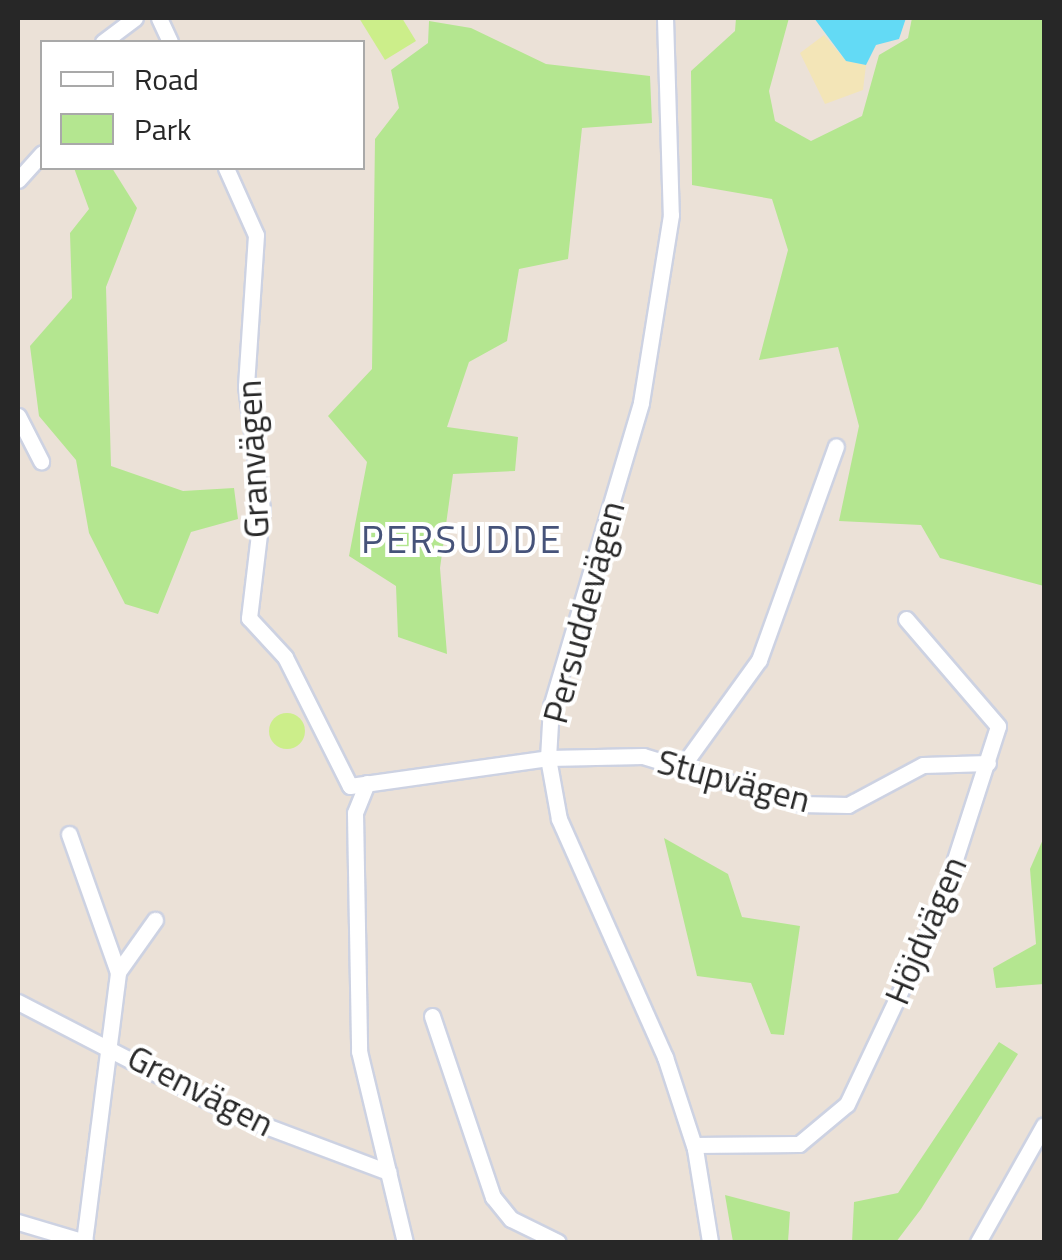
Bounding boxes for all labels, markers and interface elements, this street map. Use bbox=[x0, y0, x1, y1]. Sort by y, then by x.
legend bbox=[40, 40, 365, 170]
text: Road bbox=[134, 56, 199, 102]
text: Park bbox=[134, 106, 191, 152]
street label: Granvägen bbox=[227, 379, 277, 539]
street label: Persuddevägen bbox=[533, 496, 633, 728]
district label: PERSUDDE bbox=[361, 517, 563, 563]
street label: Stupvägen bbox=[653, 739, 815, 821]
street label: Höjdvägen bbox=[875, 850, 975, 1010]
street label: Grenvägen bbox=[121, 1035, 281, 1145]

